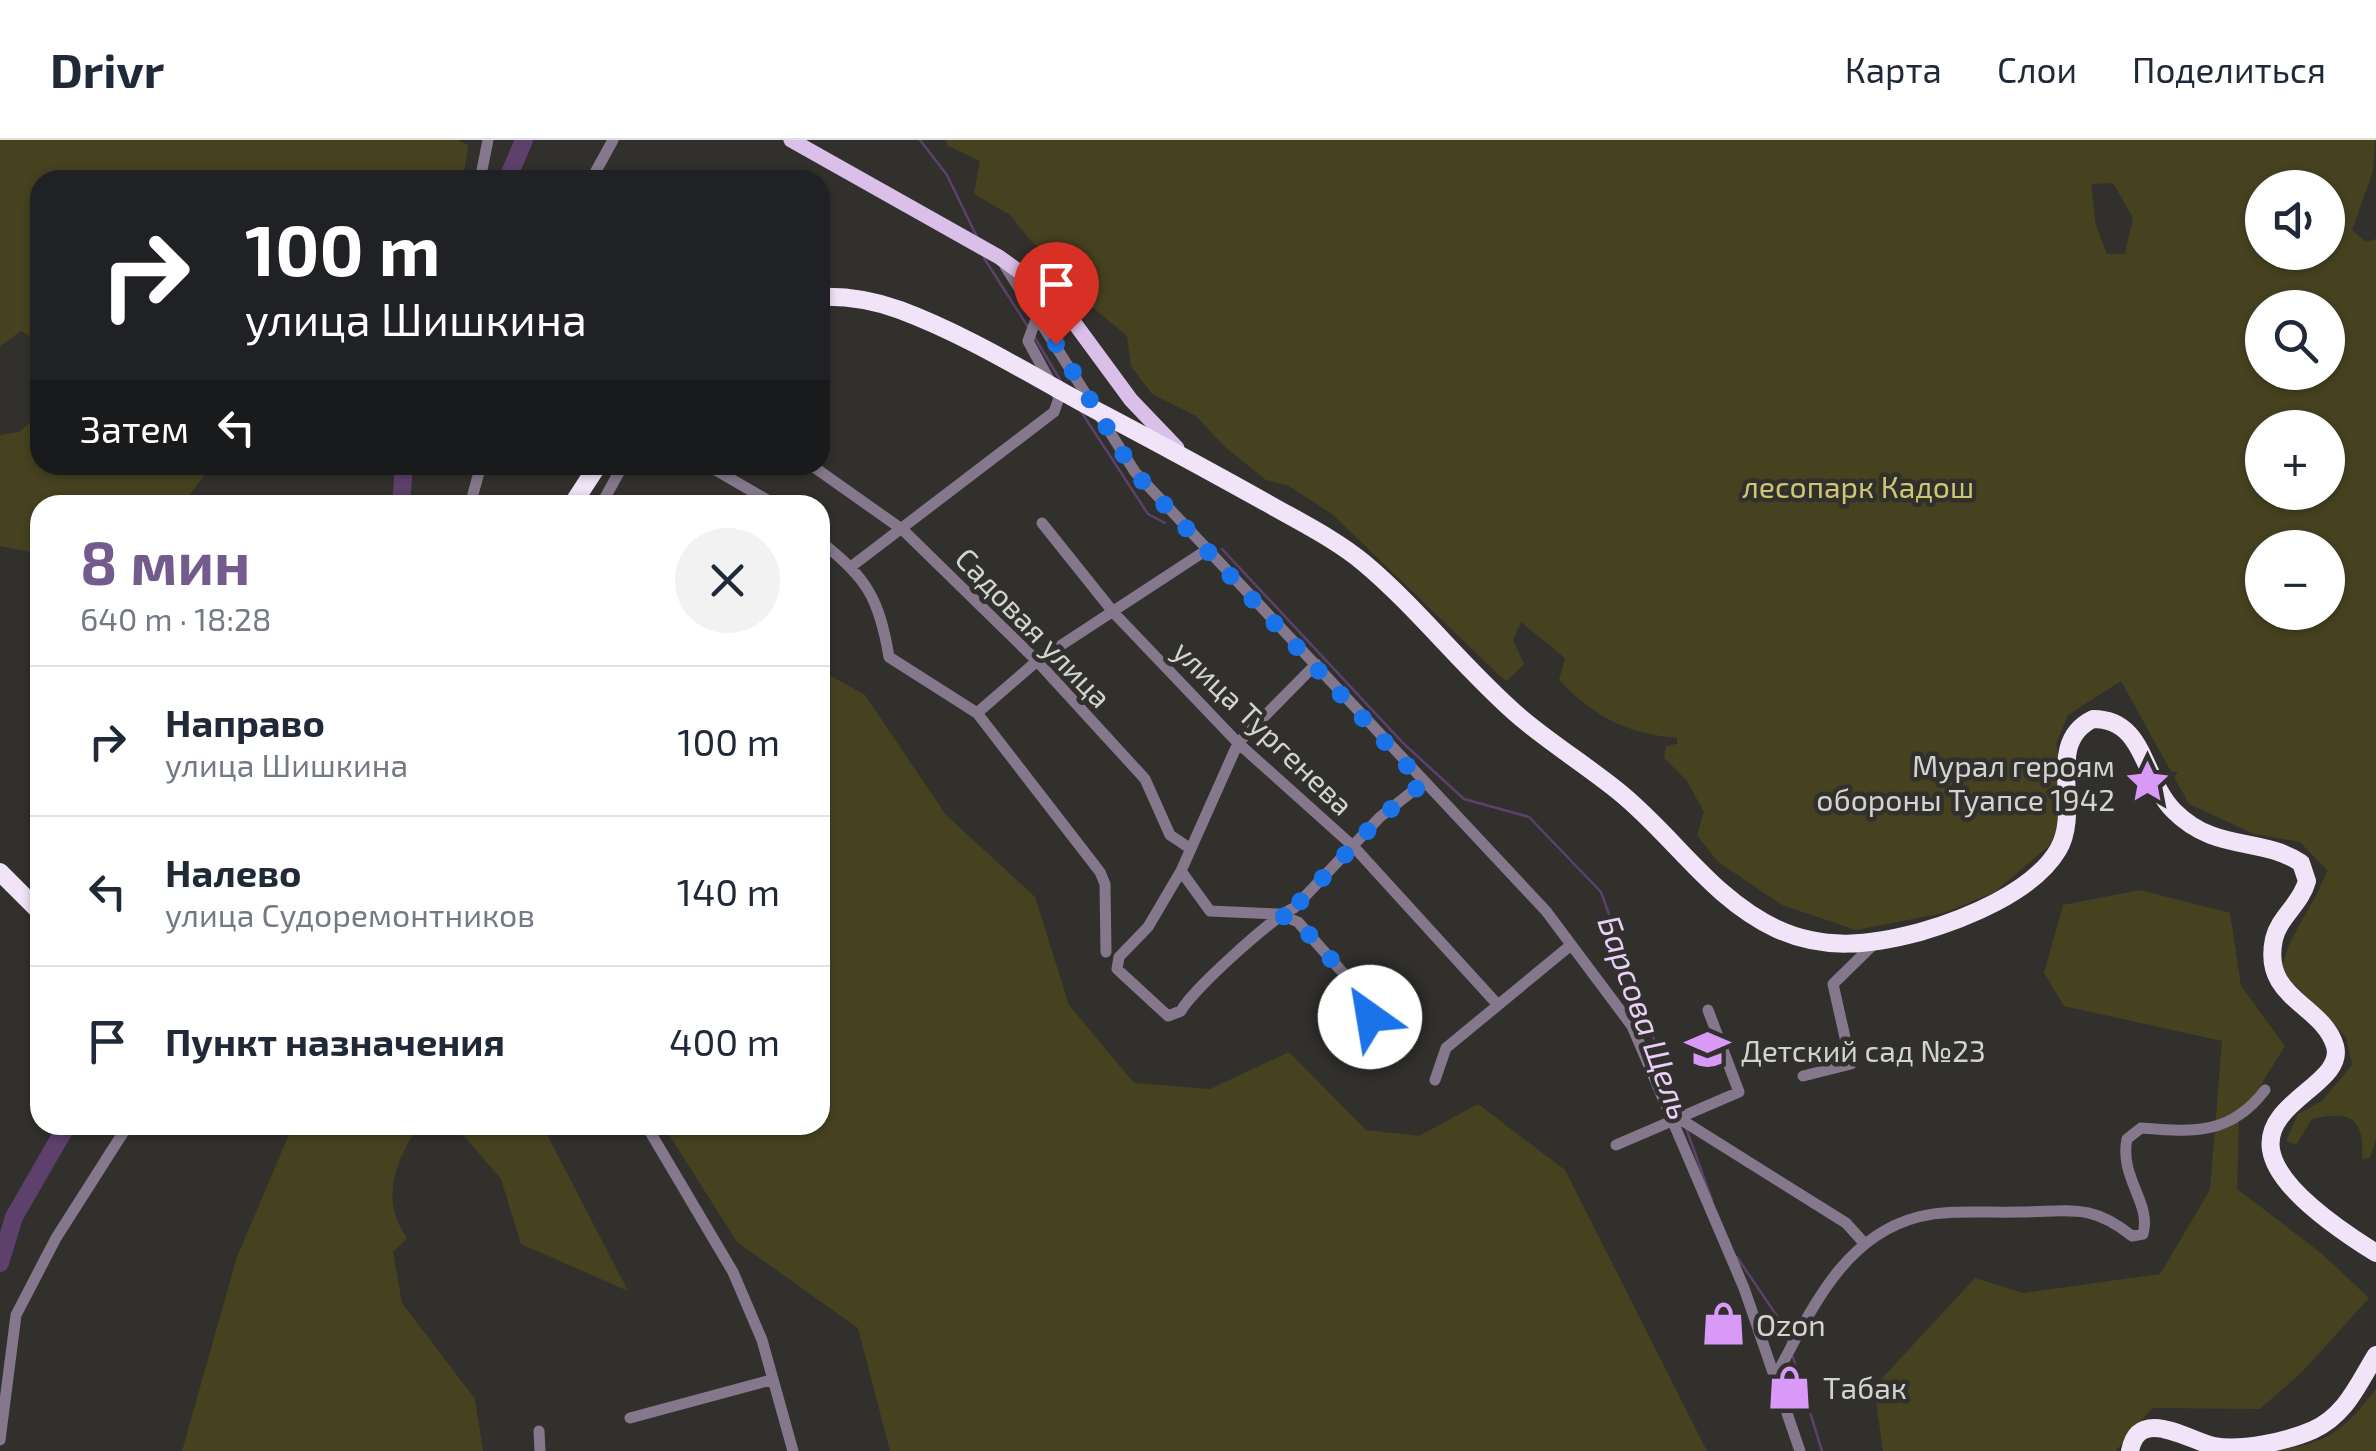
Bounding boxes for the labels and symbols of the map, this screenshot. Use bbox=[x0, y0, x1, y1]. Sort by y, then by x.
pin bbox=[1014, 242, 1099, 345]
park label: лесопарк Кадош bbox=[1742, 468, 1974, 504]
street label: Садовая улица bbox=[948, 540, 1119, 715]
street label: улица Тургенева bbox=[1166, 632, 1361, 823]
place label: Мурал героям обороны Туапсе 1942 bbox=[1816, 747, 2115, 818]
place icon: Мурал героям обороны Туапсе 1942 bbox=[2124, 758, 2172, 806]
water label: Барсова Щель bbox=[1591, 910, 1701, 1124]
position arrow bbox=[1318, 965, 1422, 1069]
school or university icon: Детский сад №23 bbox=[1684, 1026, 1732, 1074]
place label: Детский сад №23 bbox=[1741, 1032, 1986, 1068]
shop icon: Ozon bbox=[1699, 1300, 1747, 1348]
place label: Ozon bbox=[1756, 1306, 1826, 1342]
shop icon: Табак bbox=[1766, 1363, 1814, 1411]
place label: Табак bbox=[1823, 1369, 1907, 1405]

